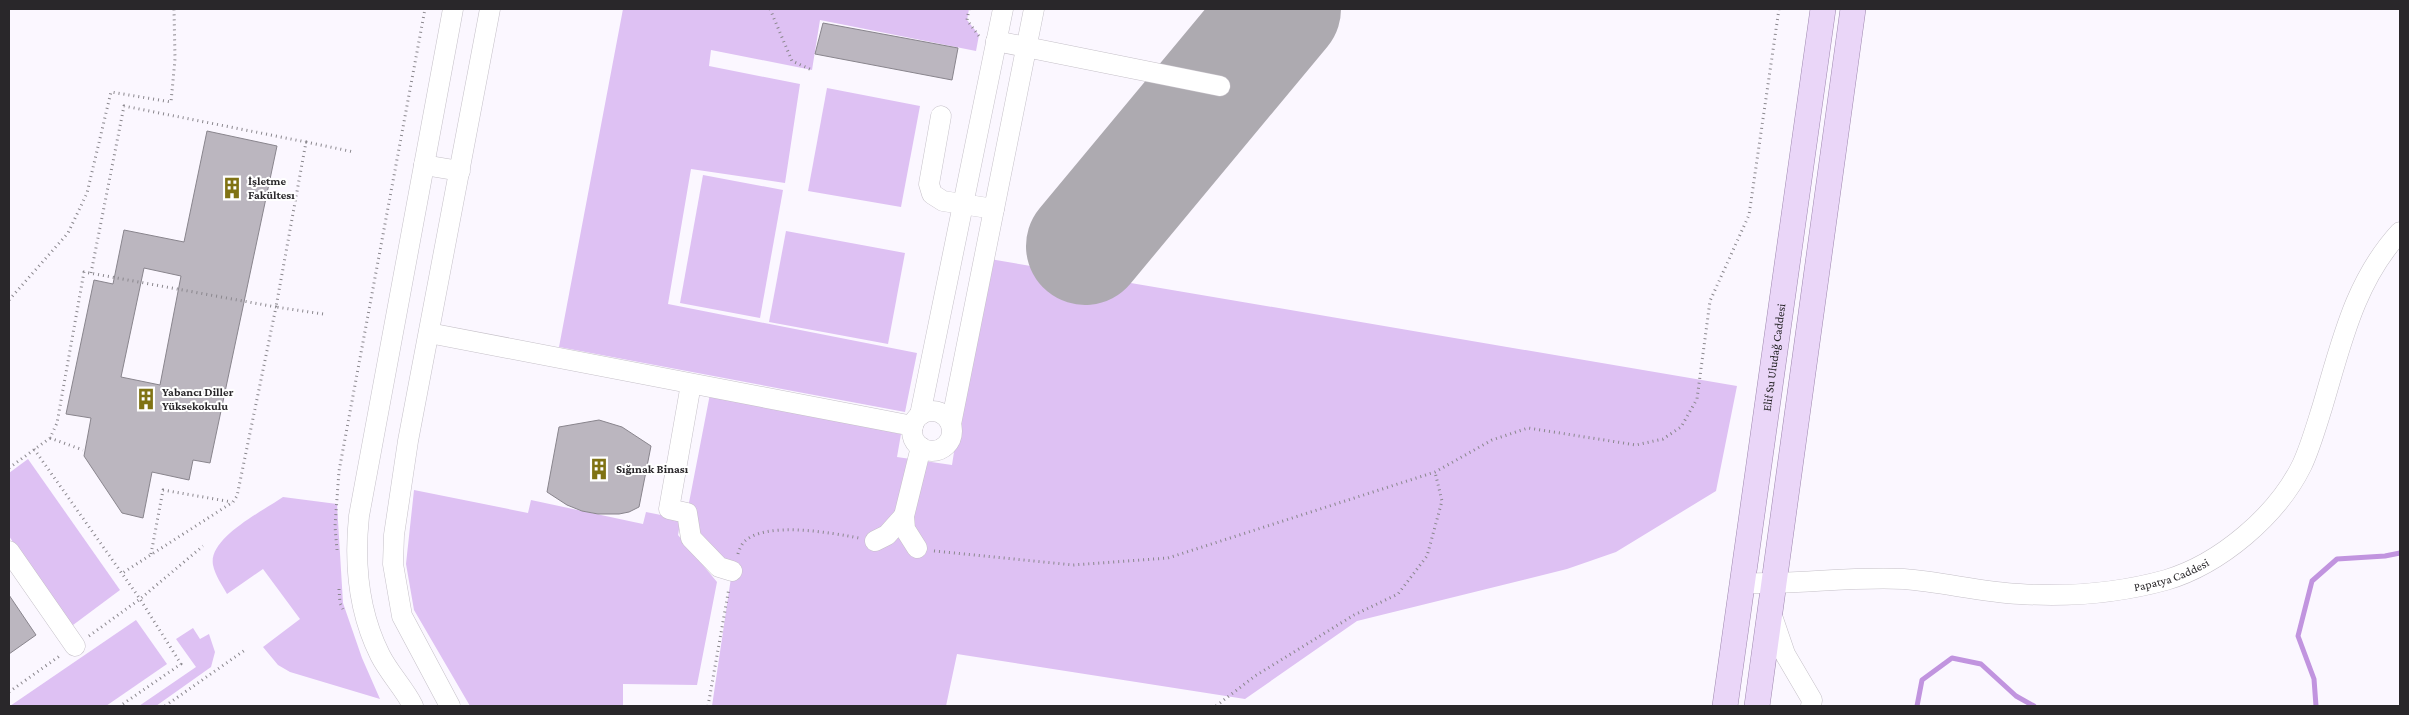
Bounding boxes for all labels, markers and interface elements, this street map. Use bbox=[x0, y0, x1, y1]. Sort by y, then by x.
place label: İşletme Fakültesı bbox=[248, 174, 295, 202]
building icon: İşletme Fakültesı bbox=[219, 175, 245, 201]
street label: Elif Su Uludağ Caddesi bbox=[1760, 303, 1788, 412]
place label: Yabancı Diller Yüksekokulu bbox=[162, 385, 234, 413]
building icon: Yabancı Diller Yüksekokulu bbox=[133, 386, 159, 412]
building icon: Sığınak Binası bbox=[586, 456, 612, 482]
place label: Sığınak Binası bbox=[616, 462, 689, 476]
street label: Papatya Caddesi bbox=[2133, 555, 2211, 594]

